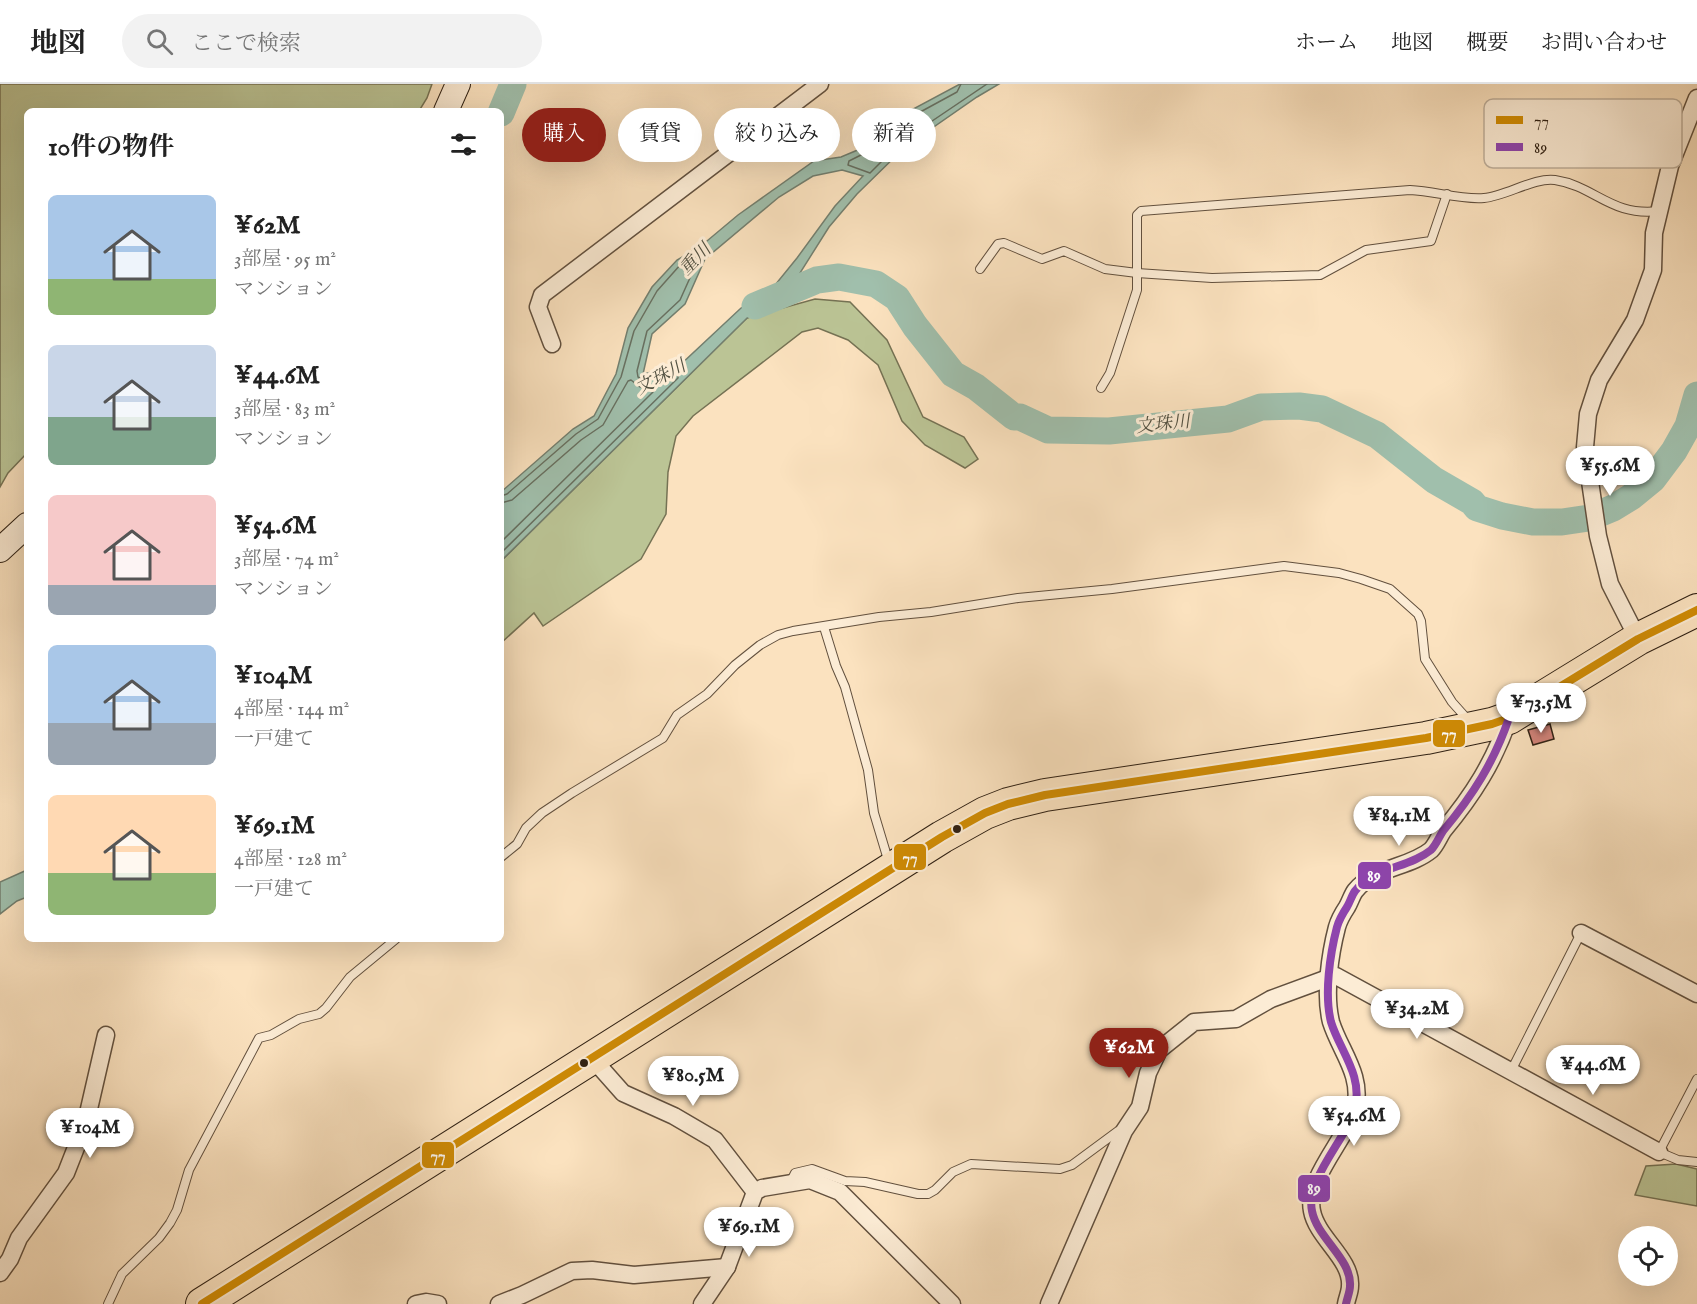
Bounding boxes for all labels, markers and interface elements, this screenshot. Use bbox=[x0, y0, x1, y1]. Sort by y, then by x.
search box bbox=[122, 14, 542, 68]
icon: search bbox=[143, 25, 176, 58]
text: 地図 bbox=[30, 27, 86, 62]
text: ここで検索 bbox=[191, 30, 301, 58]
text: ホーム bbox=[1295, 30, 1358, 57]
text: 地図 bbox=[1391, 30, 1433, 57]
text: 概要 bbox=[1466, 30, 1508, 57]
text: お問い合わせ bbox=[1541, 30, 1667, 57]
legend bbox=[1484, 99, 1682, 168]
chip: 購入 bbox=[522, 108, 606, 162]
chip: 賃貸 bbox=[618, 108, 702, 162]
chip: 絞り込み bbox=[714, 108, 840, 162]
chip: 新着 bbox=[852, 108, 936, 162]
text: 77 bbox=[1534, 112, 1549, 132]
icon: filters bbox=[447, 128, 480, 161]
text: 10件の物件 bbox=[48, 131, 174, 164]
text: 89 bbox=[1534, 139, 1547, 159]
text: ¥62M bbox=[234, 209, 301, 242]
icon: home bbox=[96, 219, 168, 291]
water label: 重川 bbox=[675, 238, 718, 281]
text: 3部屋 · 95 m² bbox=[234, 247, 336, 272]
text: マンション bbox=[234, 277, 333, 302]
water label: 文珠川 bbox=[632, 354, 692, 401]
text: ¥44.6M bbox=[234, 359, 320, 392]
icon: home bbox=[96, 369, 168, 441]
text: 3部屋 · 83 m² bbox=[234, 397, 335, 422]
water label: 文珠川 bbox=[1135, 411, 1193, 439]
text: マンション bbox=[234, 427, 333, 452]
pin: ¥55.6M bbox=[1561, 446, 1659, 497]
text: ¥55.6M bbox=[1580, 453, 1640, 478]
text: ¥54.6M bbox=[234, 509, 317, 542]
icon: home bbox=[96, 519, 168, 591]
text: 3部屋 · 74 m² bbox=[234, 547, 339, 572]
text: マンション bbox=[234, 577, 333, 602]
text: ¥104M bbox=[234, 659, 312, 692]
icon: home bbox=[96, 669, 168, 741]
pin: ¥73.5M bbox=[1492, 683, 1590, 734]
text: ¥73.5M bbox=[1510, 690, 1572, 715]
text: 4部屋 · 144 m² bbox=[234, 697, 349, 722]
line badge: 77 bbox=[1432, 719, 1466, 748]
text: 77 bbox=[1442, 725, 1456, 745]
text: 一戸建て bbox=[234, 727, 314, 752]
pin: ¥84.1M bbox=[1350, 796, 1448, 847]
text: ¥84.1M bbox=[1367, 803, 1431, 828]
text: ¥69.1M bbox=[234, 809, 315, 842]
icon: home bbox=[96, 819, 168, 891]
unlabelled marker bbox=[951, 823, 963, 835]
line badge: 77 bbox=[893, 843, 927, 871]
text: 4部屋 · 128 m² bbox=[234, 847, 347, 872]
text: 77 bbox=[903, 849, 917, 869]
line badge: 89 bbox=[1357, 861, 1392, 890]
text: 89 bbox=[1367, 867, 1381, 887]
text: 一戸建て bbox=[234, 877, 314, 902]
pin: ¥34.2M bbox=[1368, 989, 1466, 1040]
text: ¥34.2M bbox=[1385, 996, 1449, 1021]
pin: ¥62M bbox=[1093, 1028, 1165, 1079]
text: ¥62M bbox=[1103, 1035, 1155, 1060]
pin: ¥44.6M bbox=[1544, 1045, 1642, 1096]
text: ¥44.6M bbox=[1560, 1052, 1626, 1077]
pin: ¥80.5M bbox=[644, 1056, 742, 1107]
unlabelled marker bbox=[578, 1057, 590, 1069]
text: ¥80.5M bbox=[662, 1063, 724, 1088]
pin: ¥54.6M bbox=[1305, 1096, 1403, 1147]
text: ¥54.6M bbox=[1322, 1103, 1386, 1128]
pin: ¥104M bbox=[48, 1108, 132, 1159]
text: ¥104M bbox=[60, 1115, 120, 1140]
line badge: 77 bbox=[421, 1141, 455, 1169]
text: 77 bbox=[431, 1147, 445, 1167]
line badge: 89 bbox=[1297, 1174, 1331, 1203]
text: 89 bbox=[1307, 1180, 1321, 1200]
pin: ¥69.1M bbox=[700, 1207, 798, 1258]
text: ¥69.1M bbox=[718, 1214, 780, 1239]
map controls bbox=[1618, 1226, 1678, 1286]
button: locate bbox=[1618, 1226, 1678, 1286]

